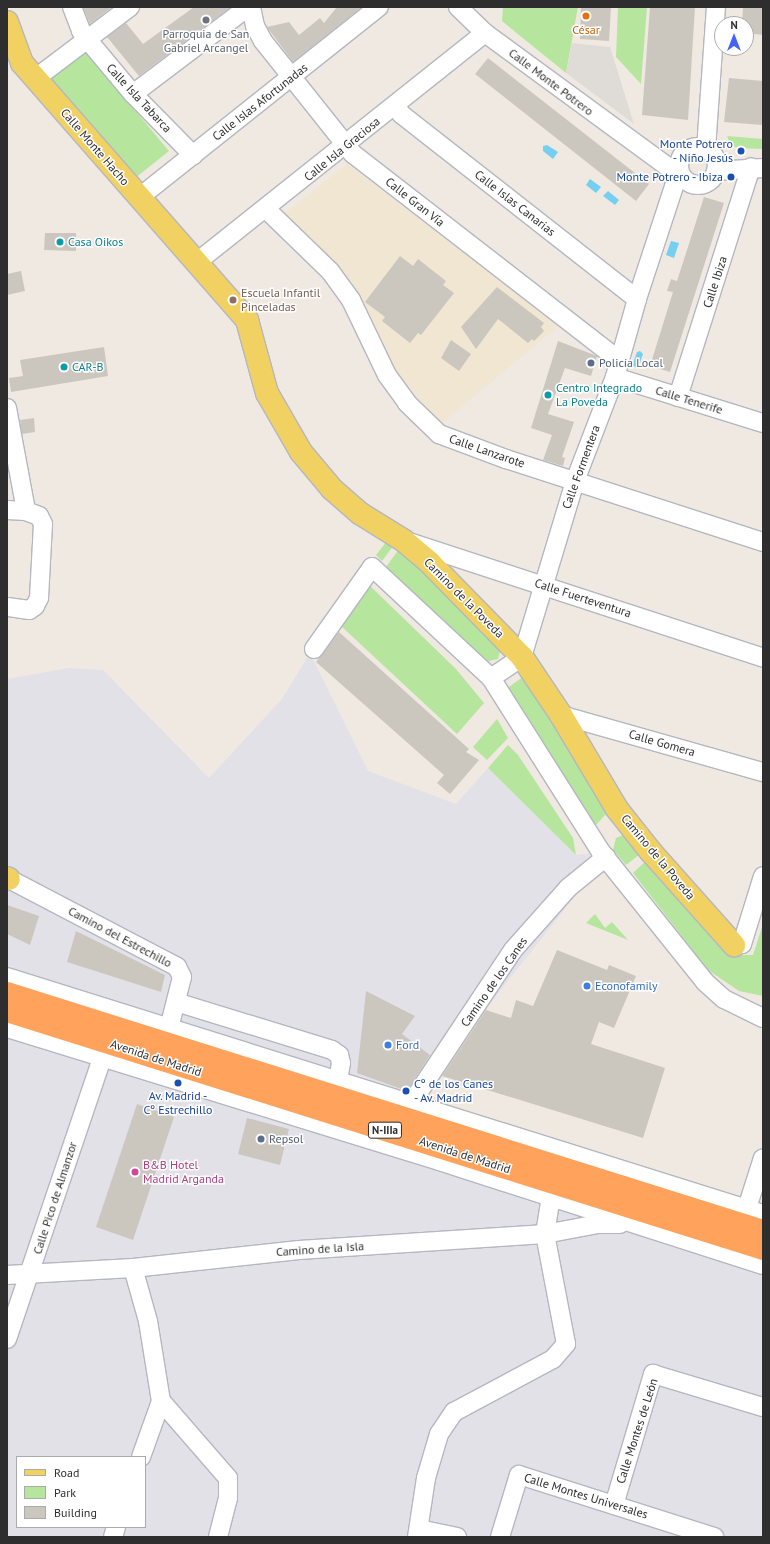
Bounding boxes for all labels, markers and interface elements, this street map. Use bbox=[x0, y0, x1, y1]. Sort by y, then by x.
marker: César bbox=[581, 11, 591, 21]
marker: Parroquia de San Gabriel Arcangel bbox=[201, 15, 211, 25]
north arrow bbox=[714, 16, 754, 56]
text: N bbox=[730, 18, 738, 32]
place label: César bbox=[572, 23, 600, 37]
place label: Parroquia de San Gabriel Arcangel bbox=[163, 27, 249, 55]
street label: Calle Monte Potrero bbox=[506, 46, 596, 118]
street label: Calle Isla Tabarca bbox=[103, 60, 175, 136]
street label: Calle Islas Afortunadas bbox=[209, 60, 311, 144]
street label: Calle Monte Hacho bbox=[58, 106, 132, 188]
street label: Calle Isla Graciosa bbox=[301, 114, 383, 184]
place label: Monte Potrero - Niño Jesús bbox=[660, 137, 733, 165]
marker: Monte Potrero - Niño Jesús bbox=[736, 146, 746, 156]
street label: Calle Islas Canarias bbox=[472, 167, 558, 239]
place label: Monte Potrero - Ibiza bbox=[615, 170, 723, 184]
marker: Monte Potrero - Ibiza bbox=[726, 172, 736, 182]
street label: Calle Gran Vía bbox=[382, 174, 448, 230]
place label: Casa Oikos bbox=[68, 235, 123, 249]
marker: Casa Oikos bbox=[55, 237, 65, 247]
street label: Calle Ibiza bbox=[700, 254, 730, 310]
place label: Escuela Infantil Pinceladas bbox=[241, 286, 320, 314]
marker: Escuela Infantil Pinceladas bbox=[228, 295, 238, 305]
place label: Policía Local bbox=[599, 356, 663, 370]
marker: Policía Local bbox=[586, 358, 596, 368]
place label: CAR-B bbox=[72, 360, 104, 374]
marker: CAR-B bbox=[59, 362, 69, 372]
place label: Centro Integrado La Poveda bbox=[556, 381, 642, 409]
street label: Calle Tenerife bbox=[653, 383, 725, 417]
marker: Centro Integrado La Poveda bbox=[543, 390, 553, 400]
street label: Calle Formentera bbox=[559, 423, 603, 511]
street label: Calle Lanzarote bbox=[447, 431, 527, 471]
street label: Camino de la Poveda bbox=[421, 555, 507, 641]
street label: Calle Fuerteventura bbox=[533, 576, 633, 620]
street label: Calle Gomera bbox=[627, 727, 697, 759]
street label: Camino de la Poveda bbox=[618, 811, 698, 903]
street label: Camino del Estrechillo bbox=[66, 904, 174, 970]
street label: Camino de los Canes bbox=[458, 934, 530, 1030]
place label: Econofamily bbox=[595, 979, 658, 993]
marker: Econofamily bbox=[582, 981, 592, 991]
street label: Avenida de Madrid bbox=[109, 1036, 203, 1080]
place label: Ford bbox=[396, 1038, 419, 1052]
marker: Ford bbox=[383, 1040, 393, 1050]
place label: Cº de los Canes - Av. Madrid bbox=[414, 1077, 493, 1105]
marker: Av. Madrid - Cº Estrechillo bbox=[173, 1078, 183, 1088]
marker: Cº de los Canes - Av. Madrid bbox=[401, 1086, 411, 1096]
place label: Av. Madrid - Cº Estrechillo bbox=[143, 1089, 213, 1117]
road number: N-IIIa bbox=[367, 1121, 403, 1139]
place label: Repsol bbox=[269, 1132, 303, 1146]
street label: Avenida de Madrid bbox=[418, 1133, 512, 1177]
marker: Repsol bbox=[256, 1134, 266, 1144]
street label: Calle Pico de Almanzor bbox=[30, 1140, 80, 1256]
place label: B&B Hotel Madrid Arganda bbox=[143, 1158, 224, 1186]
marker: B&B Hotel Madrid Arganda bbox=[130, 1167, 140, 1177]
street label: Camino de la Isla bbox=[276, 1239, 364, 1259]
street label: Calle Montes de León bbox=[613, 1377, 661, 1485]
legend bbox=[16, 1456, 146, 1528]
text: Road bbox=[54, 1465, 79, 1480]
street label: Calle Montes Universales bbox=[522, 1470, 650, 1522]
text: Park bbox=[54, 1485, 76, 1500]
text: Building bbox=[54, 1505, 97, 1520]

